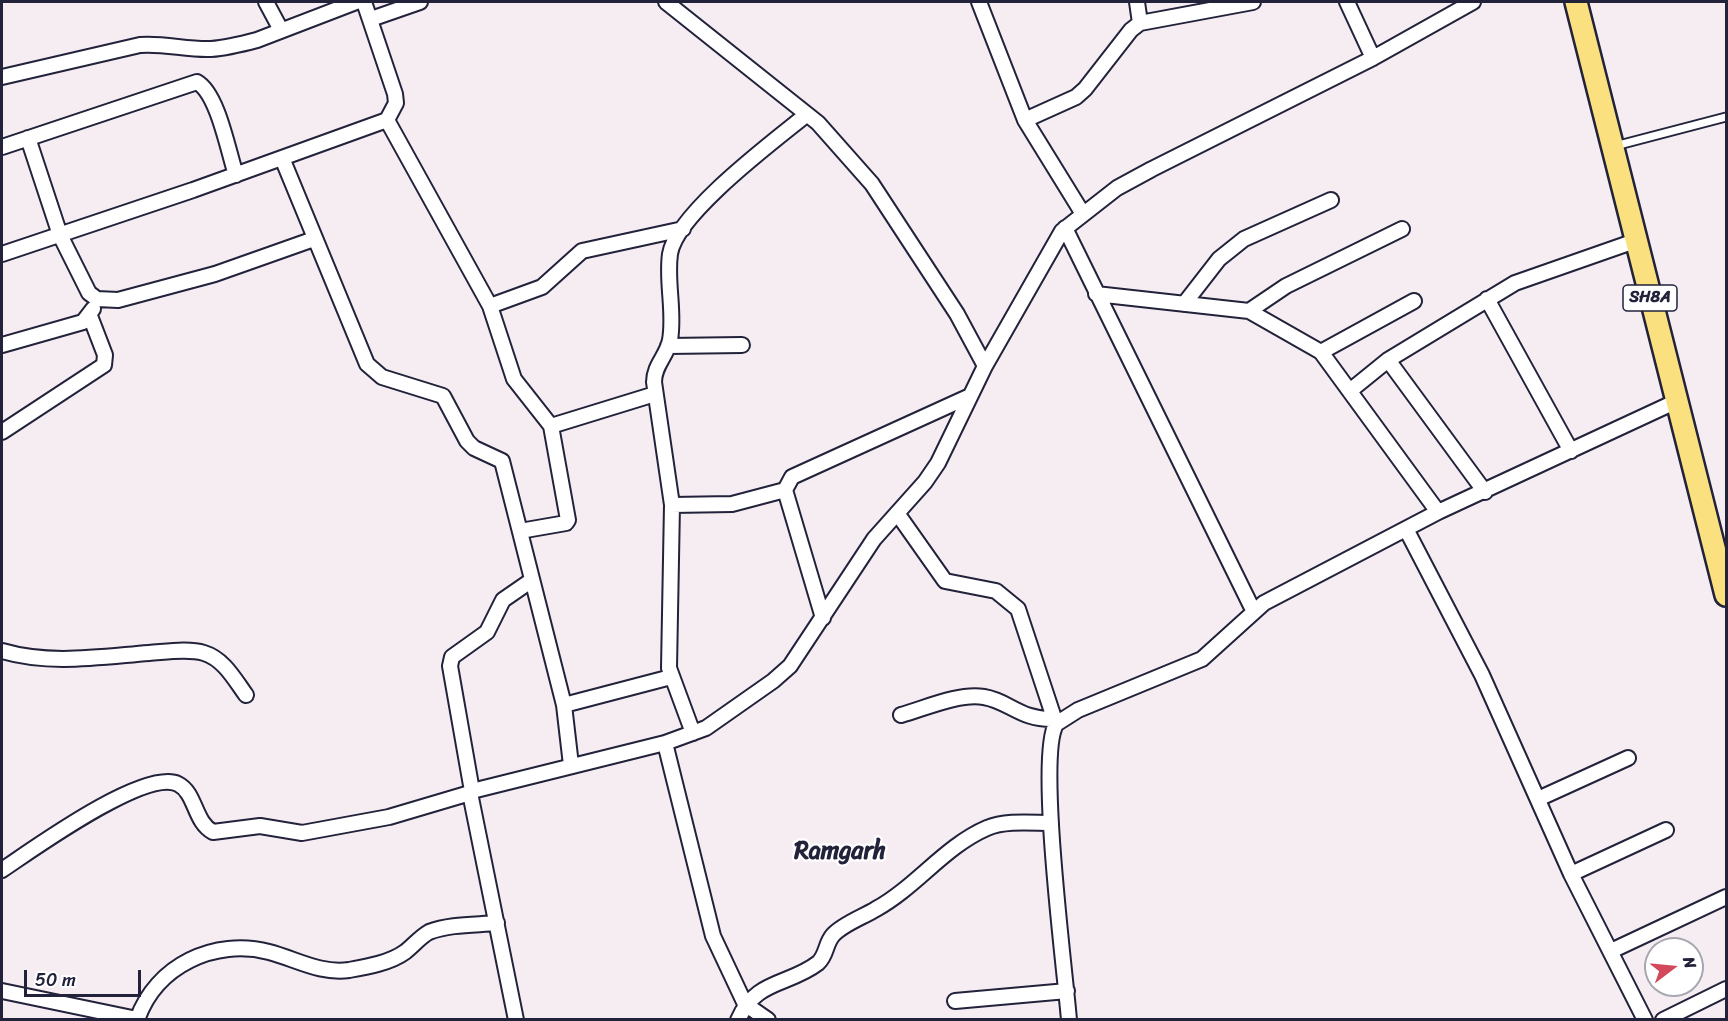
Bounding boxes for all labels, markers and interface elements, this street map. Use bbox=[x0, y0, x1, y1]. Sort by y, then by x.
road number: SH8A bbox=[1623, 285, 1677, 311]
district label: Ramgarh bbox=[794, 838, 886, 866]
north arrow bbox=[1644, 937, 1704, 997]
text: N bbox=[1674, 953, 1705, 972]
scale bar bbox=[27, 958, 144, 996]
text: 50 m bbox=[35, 964, 76, 996]

